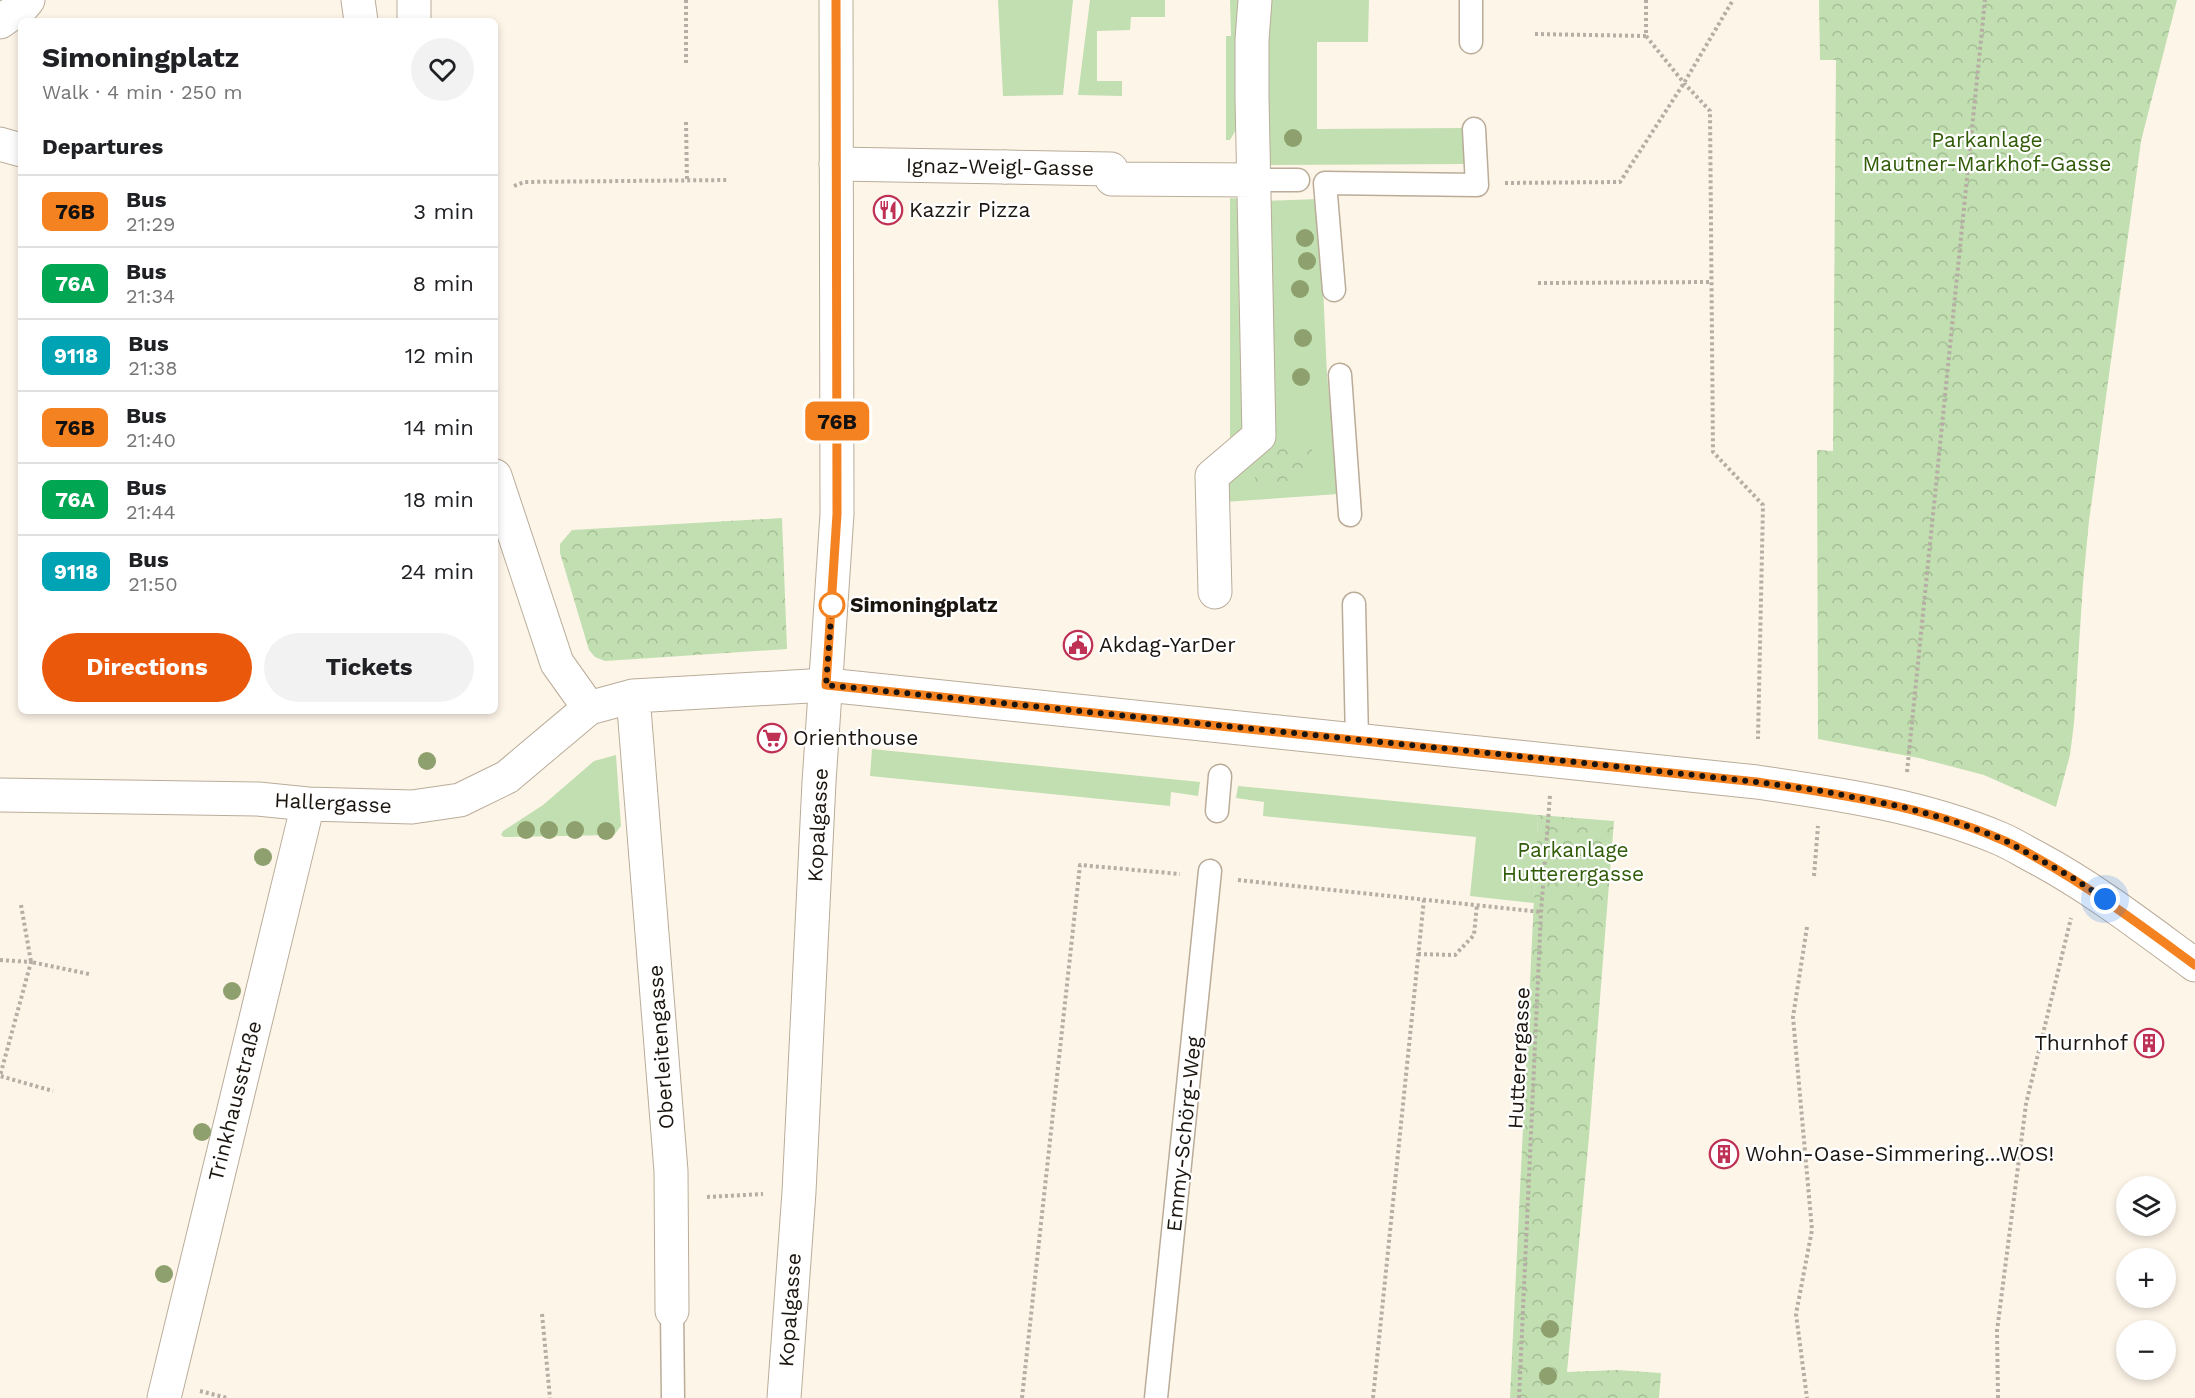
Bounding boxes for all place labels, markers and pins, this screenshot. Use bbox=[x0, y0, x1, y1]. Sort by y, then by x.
restaurant icon: Kazzir Pizza bbox=[872, 194, 904, 226]
place label: Kazzir Pizza bbox=[909, 197, 1030, 222]
marker: Simoningplatz bbox=[819, 592, 845, 618]
place label: Simoningplatz bbox=[850, 592, 998, 617]
public building icon: Akdag-YarDer bbox=[1062, 629, 1094, 661]
place label: Akdag-YarDer bbox=[1099, 632, 1236, 657]
supermarket icon: Orienthouse bbox=[756, 722, 788, 754]
place label: Orienthouse bbox=[793, 725, 918, 750]
building icon: Thurnhof bbox=[2133, 1027, 2165, 1059]
place label: Thurnhof bbox=[2035, 1030, 2128, 1055]
building icon: Wohn-Oase-Simmering...WOS! bbox=[1708, 1138, 1740, 1170]
place label: Wohn-Oase-Simmering...WOS! bbox=[1745, 1141, 2054, 1166]

